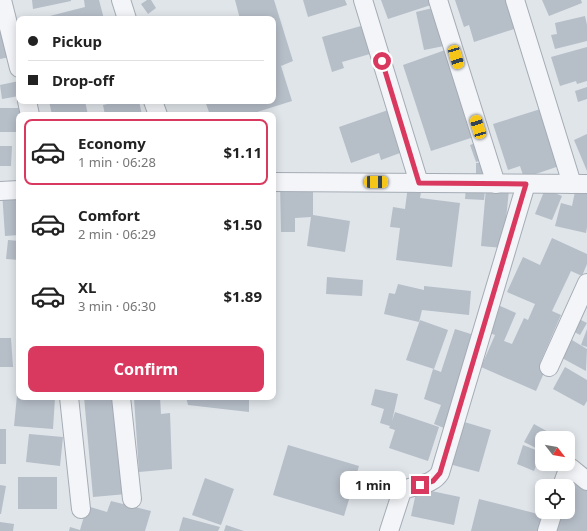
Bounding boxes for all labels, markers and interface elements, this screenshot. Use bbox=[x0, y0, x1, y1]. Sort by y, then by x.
text: Pickup bbox=[52, 31, 102, 51]
car bbox=[447, 44, 465, 70]
route start bbox=[373, 52, 391, 70]
text: Drop-off bbox=[52, 70, 114, 90]
car bbox=[469, 114, 487, 140]
text: Economy bbox=[78, 133, 146, 153]
icon: car bbox=[30, 134, 66, 170]
text: $1.11 bbox=[223, 142, 262, 162]
text: 1 min · 06:28 bbox=[78, 153, 156, 171]
car bbox=[364, 176, 388, 188]
text: Comfort bbox=[78, 205, 140, 225]
icon: car bbox=[30, 206, 66, 242]
text: $1.50 bbox=[223, 214, 262, 234]
text: 2 min · 06:29 bbox=[78, 225, 156, 243]
text: XL bbox=[78, 277, 96, 297]
icon: car bbox=[30, 278, 66, 314]
text: $1.89 bbox=[223, 286, 262, 306]
text: 3 min · 06:30 bbox=[78, 297, 156, 315]
button: Confirm bbox=[28, 346, 264, 392]
north arrow bbox=[535, 431, 575, 471]
map controls bbox=[535, 431, 575, 519]
callout: 1 min bbox=[340, 471, 406, 499]
text: 1 min bbox=[355, 476, 391, 494]
route end bbox=[411, 476, 429, 494]
button: locate bbox=[535, 479, 575, 519]

